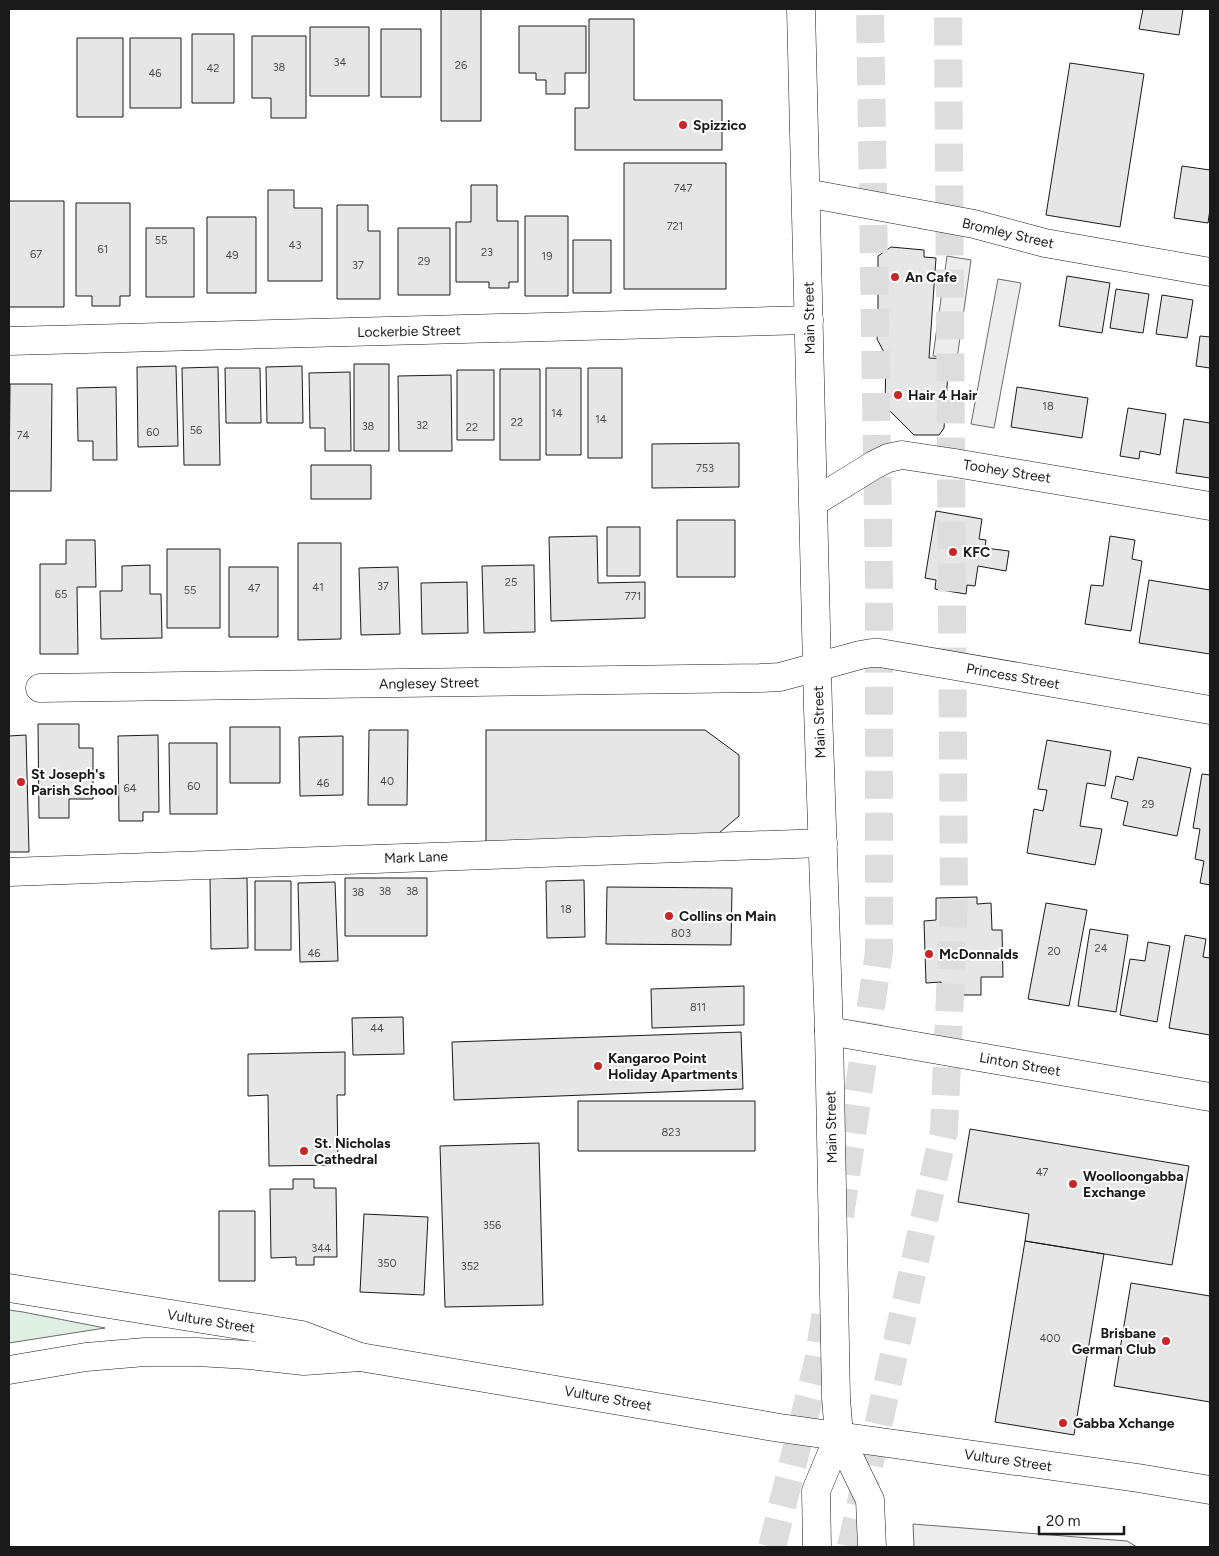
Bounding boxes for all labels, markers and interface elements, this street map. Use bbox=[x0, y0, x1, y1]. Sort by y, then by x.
house number: 34 bbox=[334, 56, 347, 69]
house number: 26 bbox=[455, 59, 467, 72]
house number: 38 bbox=[273, 61, 286, 74]
house number: 42 bbox=[207, 62, 219, 75]
house number: 46 bbox=[148, 67, 162, 80]
place label: Spizzico bbox=[693, 117, 746, 134]
marker: Spizzico bbox=[677, 119, 689, 131]
house number: 747 bbox=[674, 182, 692, 195]
street label: Bromley Street bbox=[960, 215, 1056, 252]
house number: 721 bbox=[667, 220, 683, 233]
house number: 55 bbox=[155, 234, 167, 247]
house number: 43 bbox=[289, 239, 301, 252]
house number: 61 bbox=[98, 243, 108, 256]
house number: 23 bbox=[481, 246, 493, 259]
house number: 67 bbox=[30, 248, 42, 261]
house number: 49 bbox=[225, 249, 239, 262]
house number: 19 bbox=[542, 250, 552, 263]
house number: 29 bbox=[418, 255, 430, 268]
house number: 37 bbox=[352, 259, 364, 272]
place label: An Cafe bbox=[905, 269, 957, 286]
marker: An Cafe bbox=[889, 271, 901, 283]
street label: Main Street bbox=[800, 281, 819, 354]
street label: Lockerbie Street bbox=[357, 322, 461, 341]
place label: Hair 4 Hair bbox=[908, 387, 978, 404]
marker: Hair 4 Hair bbox=[892, 389, 904, 401]
house number: 18 bbox=[1042, 400, 1054, 413]
house number: 14 bbox=[551, 407, 563, 420]
house number: 14 bbox=[595, 413, 607, 426]
house number: 22 bbox=[511, 416, 523, 429]
house number: 32 bbox=[416, 419, 428, 432]
house number: 38 bbox=[362, 420, 375, 433]
house number: 22 bbox=[466, 421, 478, 434]
house number: 56 bbox=[190, 424, 202, 437]
house number: 60 bbox=[146, 426, 160, 439]
house number: 74 bbox=[17, 429, 30, 442]
street label: Toohey Street bbox=[962, 456, 1052, 487]
house number: 753 bbox=[696, 462, 714, 475]
place label: KFC bbox=[963, 544, 990, 561]
marker: KFC bbox=[947, 546, 959, 558]
house number: 25 bbox=[505, 576, 517, 589]
house number: 37 bbox=[377, 580, 389, 593]
house number: 41 bbox=[312, 581, 324, 594]
house number: 47 bbox=[248, 582, 260, 595]
house number: 55 bbox=[184, 584, 196, 597]
house number: 65 bbox=[55, 588, 67, 601]
house number: 771 bbox=[625, 590, 641, 603]
street label: Princess Street bbox=[965, 660, 1061, 693]
street label: Anglesey Street bbox=[379, 674, 479, 693]
street label: Main Street bbox=[810, 685, 829, 759]
place label: St Joseph's Parish School bbox=[31, 766, 117, 799]
house number: 40 bbox=[380, 775, 394, 788]
marker: St Joseph's Parish School bbox=[15, 776, 27, 788]
house number: 46 bbox=[316, 777, 330, 790]
house number: 60 bbox=[187, 780, 201, 793]
house number: 64 bbox=[123, 782, 137, 795]
house number: 29 bbox=[1142, 798, 1154, 811]
street label: Mark Lane bbox=[384, 848, 449, 867]
house number: 38 bbox=[379, 885, 392, 898]
house number: 38 bbox=[406, 885, 419, 898]
house number: 38 bbox=[352, 886, 365, 899]
house number: 18 bbox=[560, 903, 572, 916]
place label: Collins on Main bbox=[679, 908, 776, 925]
marker: Collins on Main bbox=[663, 910, 675, 922]
house number: 803 bbox=[671, 927, 691, 940]
house number: 24 bbox=[1095, 942, 1108, 955]
house number: 20 bbox=[1047, 945, 1061, 958]
place label: McDonnalds bbox=[939, 946, 1019, 963]
house number: 46 bbox=[307, 947, 321, 960]
marker: McDonnalds bbox=[923, 948, 935, 960]
house number: 811 bbox=[690, 1001, 706, 1014]
house number: 44 bbox=[370, 1022, 384, 1035]
street label: Linton Street bbox=[978, 1049, 1062, 1080]
place label: Kangaroo Point Holiday Apartments bbox=[608, 1050, 738, 1083]
marker: Kangaroo Point Holiday Apartments bbox=[592, 1060, 604, 1072]
street label: Main Street bbox=[822, 1090, 841, 1163]
house number: 823 bbox=[662, 1126, 680, 1139]
place label: St. Nicholas Cathedral bbox=[314, 1135, 391, 1168]
marker: St. Nicholas Cathedral bbox=[298, 1145, 310, 1157]
house number: 47 bbox=[1036, 1166, 1048, 1179]
place label: Woolloongabba Exchange bbox=[1083, 1168, 1184, 1201]
marker: Woolloongabba Exchange bbox=[1067, 1178, 1079, 1190]
house number: 356 bbox=[483, 1219, 501, 1232]
house number: 344 bbox=[311, 1242, 331, 1255]
house number: 350 bbox=[377, 1257, 397, 1270]
house number: 352 bbox=[461, 1260, 479, 1273]
street label: Vulture Street bbox=[166, 1306, 256, 1337]
place label: Brisbane German Club bbox=[1072, 1325, 1156, 1358]
house number: 400 bbox=[1040, 1332, 1060, 1345]
marker: Brisbane German Club bbox=[1160, 1335, 1172, 1347]
street label: Vulture Street bbox=[563, 1382, 653, 1415]
place label: Gabba Xchange bbox=[1073, 1415, 1175, 1432]
marker: Gabba Xchange bbox=[1057, 1417, 1069, 1429]
street label: Vulture Street bbox=[963, 1446, 1053, 1475]
scale bar bbox=[1039, 1504, 1124, 1536]
text: 20 m bbox=[1046, 1512, 1080, 1530]

